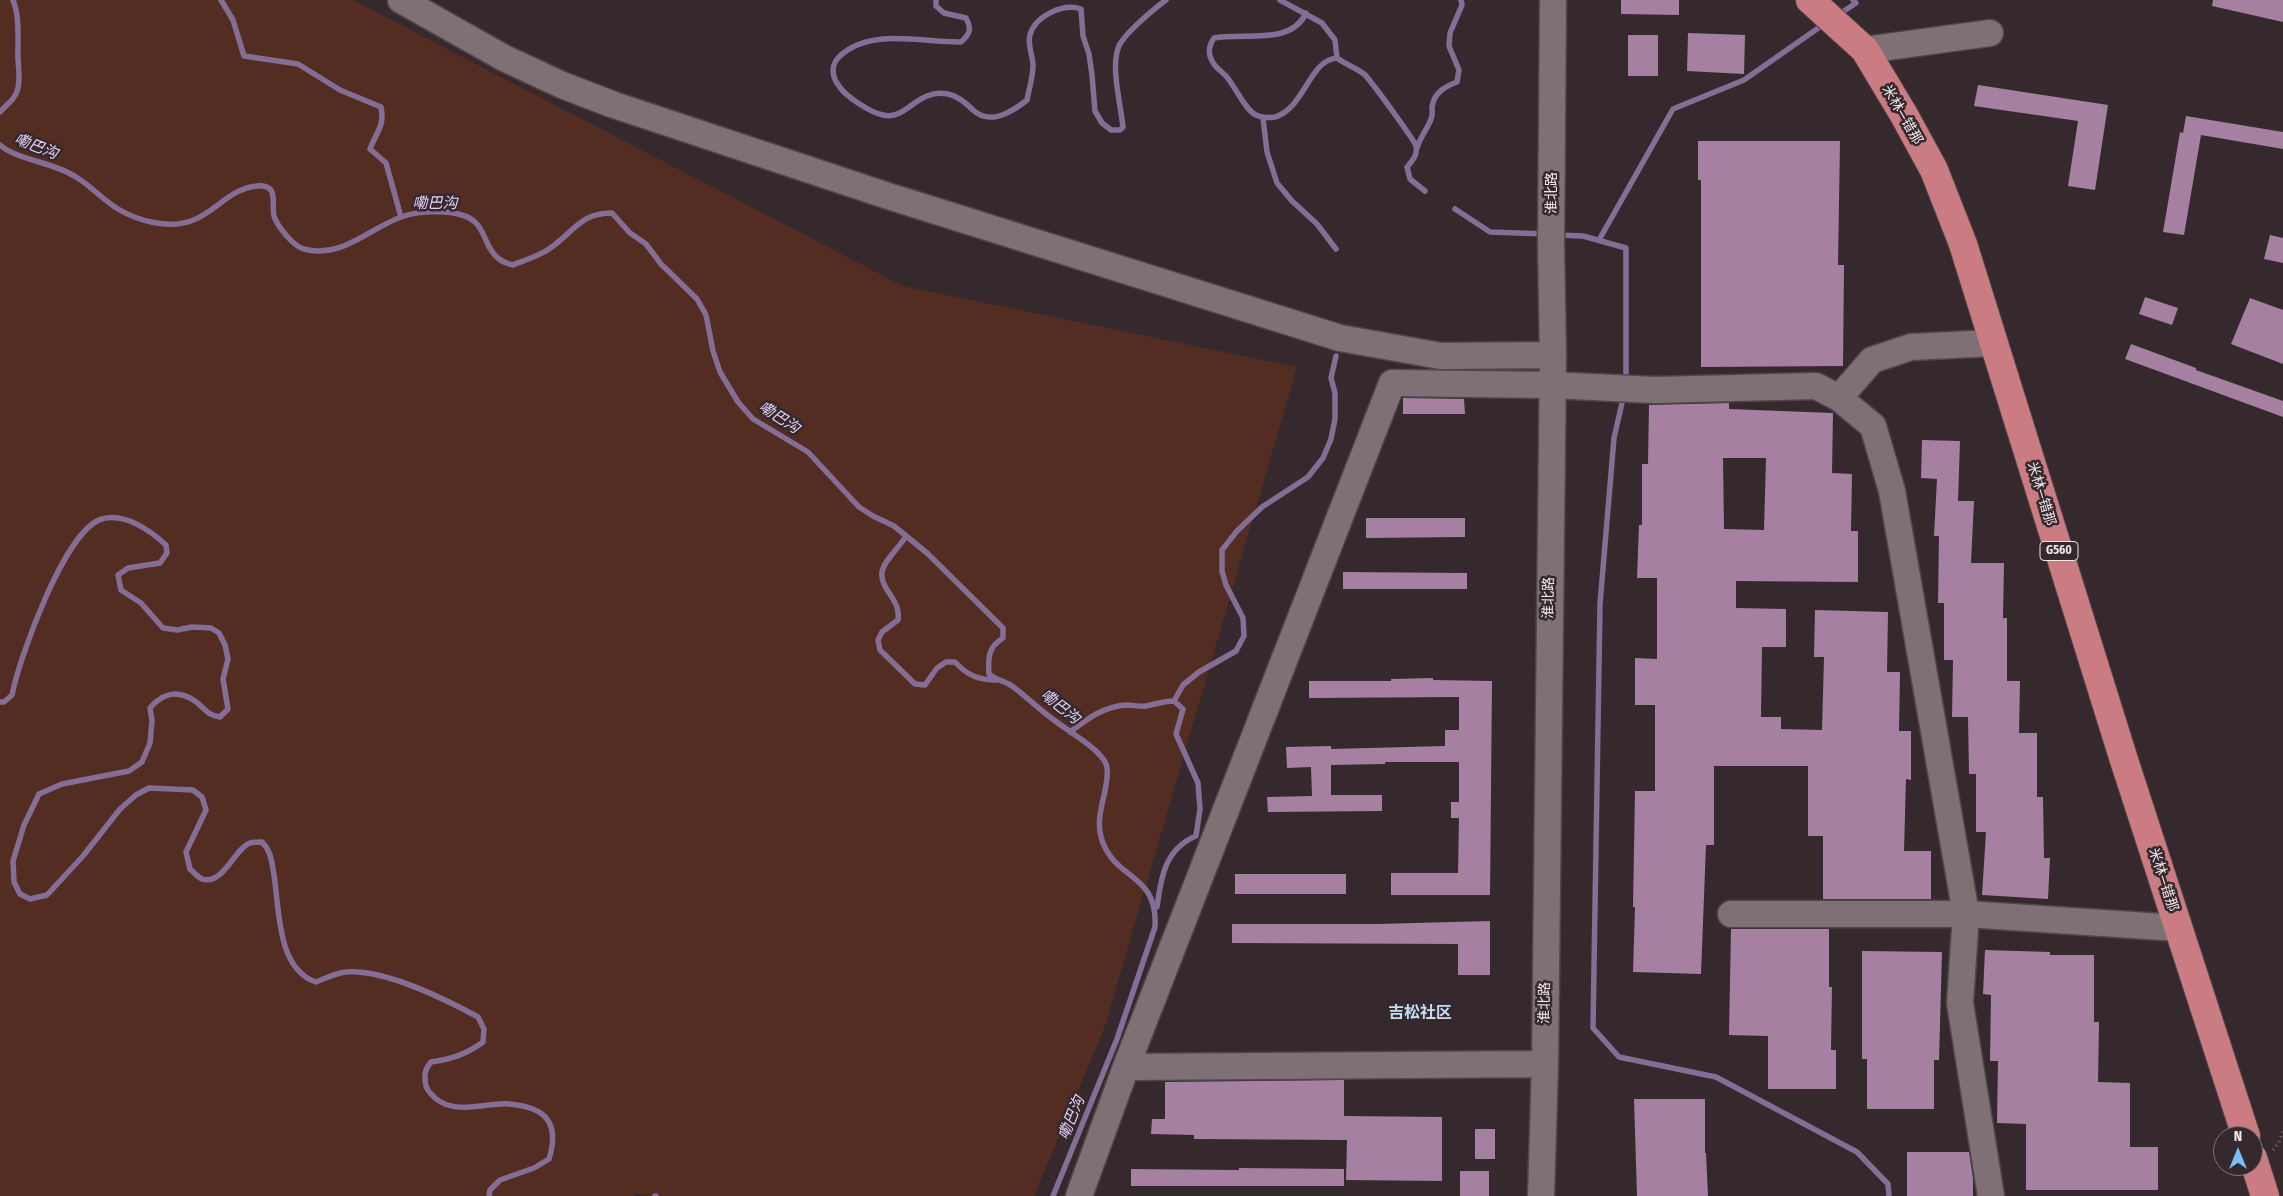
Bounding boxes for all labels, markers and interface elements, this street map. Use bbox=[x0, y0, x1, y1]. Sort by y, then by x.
street label: 米林—错那 bbox=[1878, 82, 1926, 148]
water label: 嘞巴沟 bbox=[12, 131, 60, 163]
street label: 淮北路 bbox=[1544, 172, 1560, 214]
water label: 嘞巴沟 bbox=[413, 195, 457, 213]
water label: 嘞巴沟 bbox=[755, 398, 803, 438]
street label: 米林—错那 bbox=[2023, 460, 2059, 528]
road number: G560 bbox=[2040, 542, 2078, 560]
street label: 淮北路 bbox=[1540, 577, 1558, 619]
water label: 嘞巴沟 bbox=[1037, 686, 1083, 728]
street label: 米林—错那 bbox=[2145, 846, 2181, 914]
street label: 淮北路 bbox=[1536, 982, 1554, 1024]
district label: 吉松社区 bbox=[1388, 1004, 1452, 1024]
water label: 嘞巴沟 bbox=[1055, 1094, 1089, 1142]
north arrow bbox=[2213, 1126, 2263, 1176]
text: N bbox=[2234, 1128, 2242, 1145]

